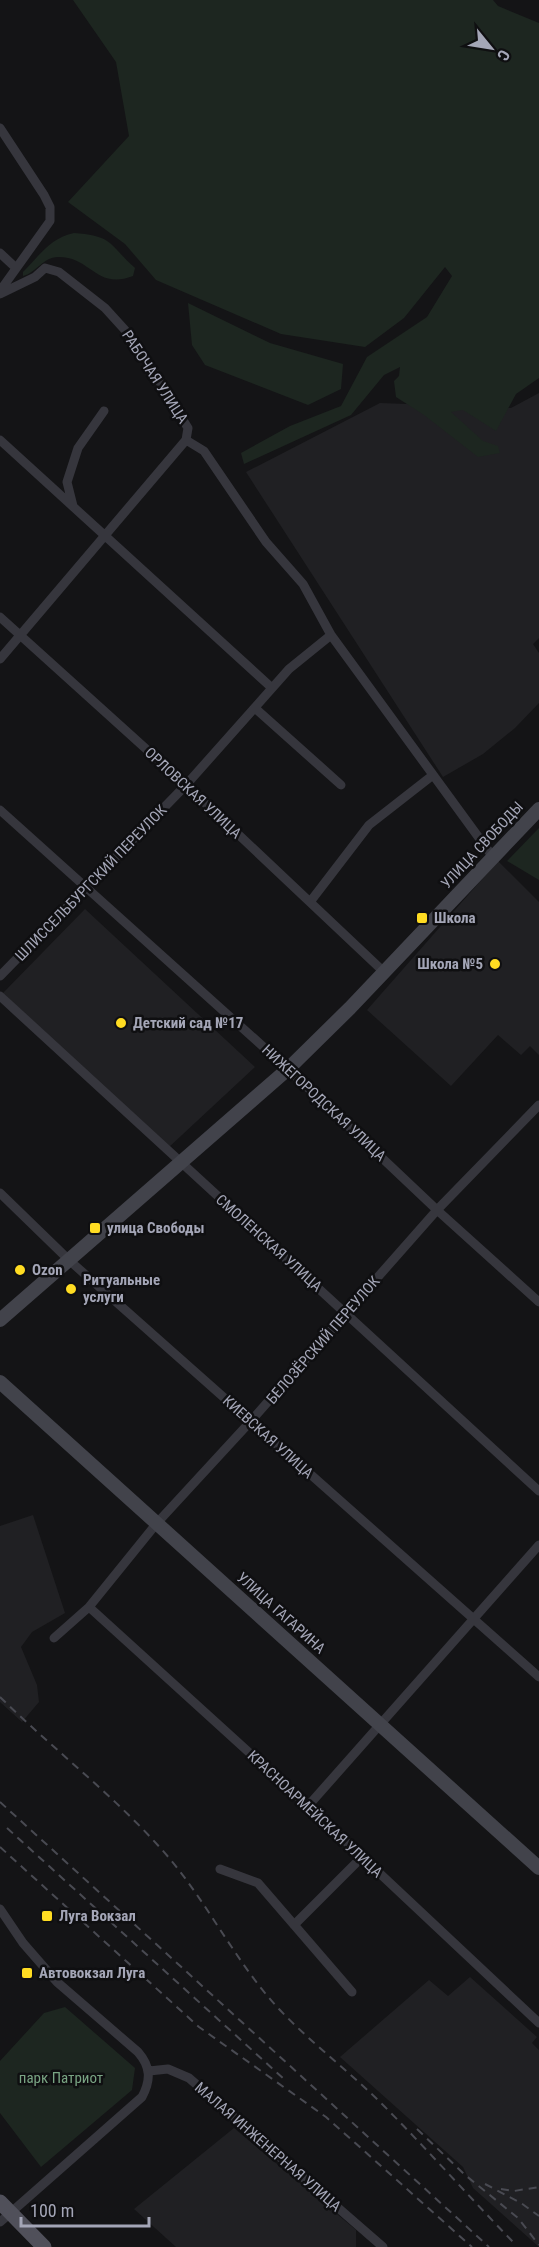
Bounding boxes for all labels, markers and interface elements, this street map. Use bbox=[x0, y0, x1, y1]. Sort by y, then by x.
north arrow bbox=[461, 18, 521, 78]
text: С bbox=[493, 47, 514, 64]
street label: РАБОЧАЯ УЛИЦА bbox=[118, 327, 192, 427]
street label: ОРЛОВСКАЯ УЛИЦА bbox=[141, 744, 245, 843]
street label: УЛИЦА СВОБОДЫ bbox=[437, 798, 527, 892]
street label: ШЛИССЕЛЬБУРГСКИЙ ПЕРЕУЛОК bbox=[11, 801, 171, 965]
place label: Школа bbox=[434, 909, 476, 927]
marker: Школа bbox=[415, 911, 429, 925]
place label: Школа №5 bbox=[417, 955, 483, 973]
marker: Школа №5 bbox=[488, 957, 502, 971]
place label: Детский сад №17 bbox=[133, 1014, 243, 1032]
marker: Детский сад №17 bbox=[114, 1016, 128, 1030]
street label: НИЖЕГОРОДСКАЯ УЛИЦА bbox=[258, 1041, 390, 1165]
street label: СМОЛЕНСКАЯ УЛИЦА bbox=[212, 1191, 326, 1296]
place label: улица Свободы bbox=[107, 1219, 204, 1237]
marker: улица Свободы bbox=[88, 1221, 102, 1235]
place label: Ozon bbox=[32, 1261, 63, 1279]
marker: Ozon bbox=[13, 1263, 27, 1277]
place label: Ритуальные услуги bbox=[83, 1271, 160, 1306]
street label: БЕЛОЗЁРСКИЙ ПЕРЕУЛОК bbox=[263, 1272, 384, 1408]
marker: Ритуальные услуги bbox=[64, 1282, 78, 1296]
street label: КИЕВСКАЯ УЛИЦА bbox=[219, 1392, 317, 1483]
street label: УЛИЦА ГАГАРИНА bbox=[233, 1569, 329, 1658]
street label: КРАСНОАРМЕЙСКАЯ УЛИЦА bbox=[244, 1747, 387, 1882]
place label: Луга Вокзал bbox=[59, 1907, 136, 1925]
marker: Луга Вокзал bbox=[40, 1909, 54, 1923]
place label: Автовокзал Луга bbox=[39, 1964, 145, 1982]
marker: Автовокзал Луга bbox=[20, 1966, 34, 1980]
park label: парк Патриот bbox=[19, 2069, 103, 2087]
street label: МАЛАЯ ИНЖЕНЕРНАЯ УЛИЦА bbox=[191, 2079, 345, 2216]
scale bar bbox=[21, 2190, 148, 2228]
text: 100 m bbox=[30, 2200, 74, 2221]

